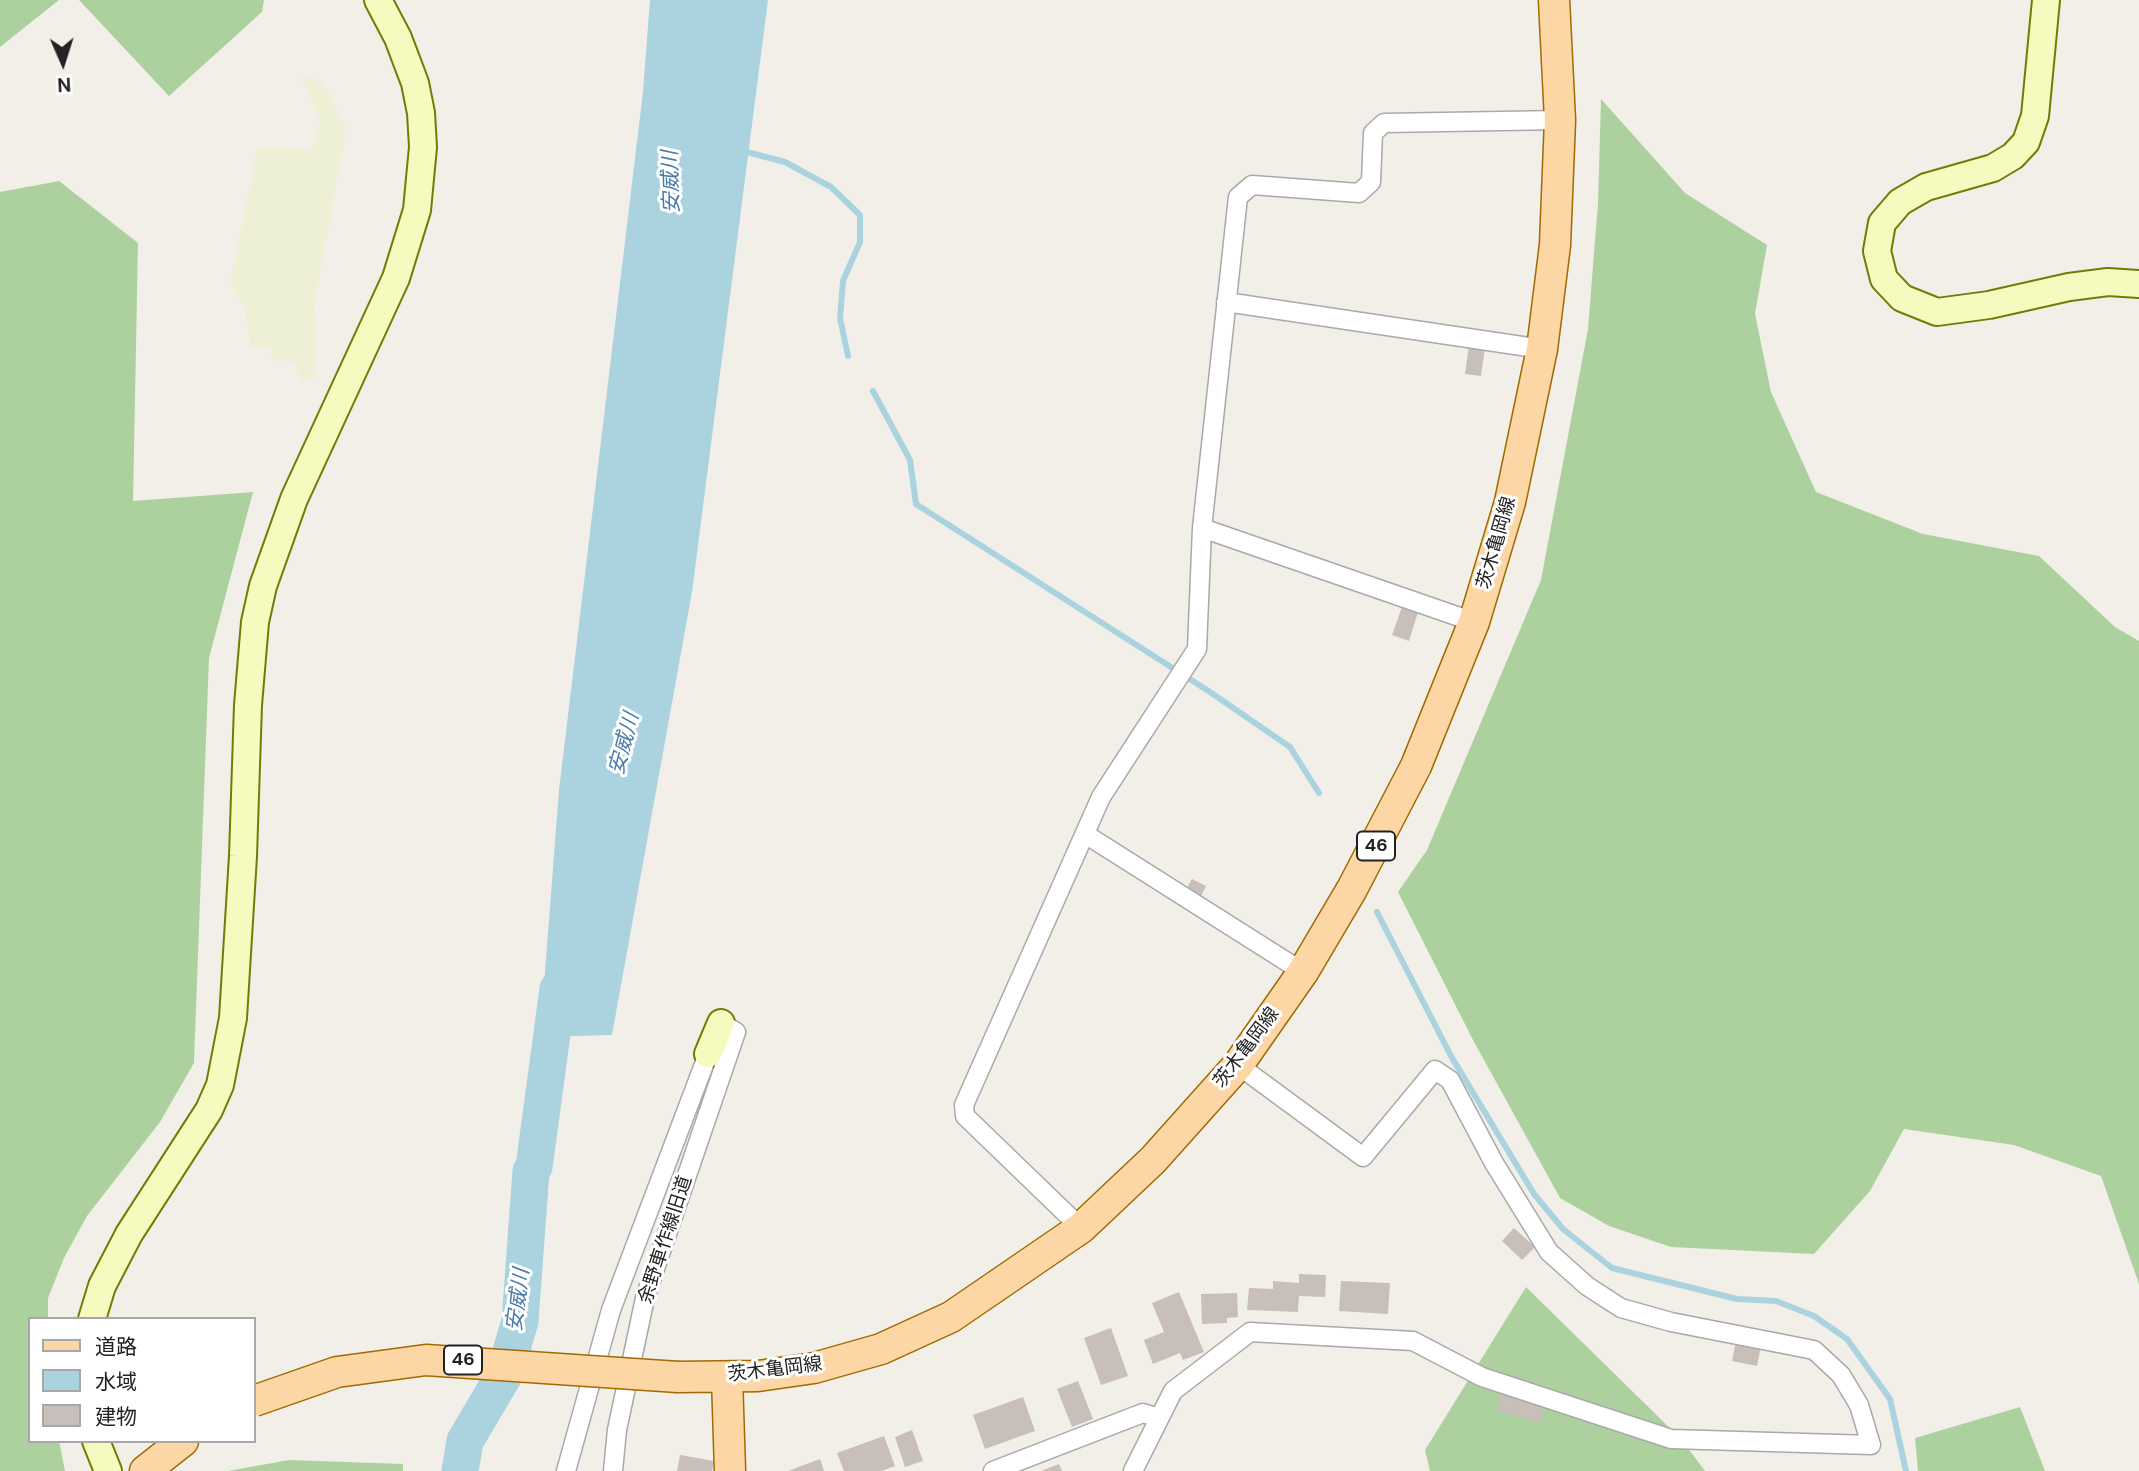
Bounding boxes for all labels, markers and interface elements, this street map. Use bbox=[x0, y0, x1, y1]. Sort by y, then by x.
north arrow bbox=[28, 28, 98, 98]
text: N bbox=[57, 72, 72, 97]
water label: 安威川 bbox=[658, 150, 686, 214]
street label: 茨木亀岡線 bbox=[1473, 494, 1521, 592]
water label: 安威川 bbox=[605, 710, 645, 778]
road number: 46 bbox=[1357, 832, 1395, 860]
street label: 茨木亀岡線 bbox=[1209, 1003, 1285, 1093]
street label: 余野車作線旧道 bbox=[635, 1173, 697, 1307]
water label: 安威川 bbox=[503, 1267, 535, 1333]
legend bbox=[28, 1317, 256, 1443]
text: 道路 bbox=[95, 1333, 137, 1361]
road number: 46 bbox=[444, 1345, 482, 1374]
street label: 茨木亀岡線 bbox=[726, 1353, 824, 1387]
text: 水域 bbox=[95, 1368, 137, 1396]
text: 建物 bbox=[95, 1403, 137, 1431]

